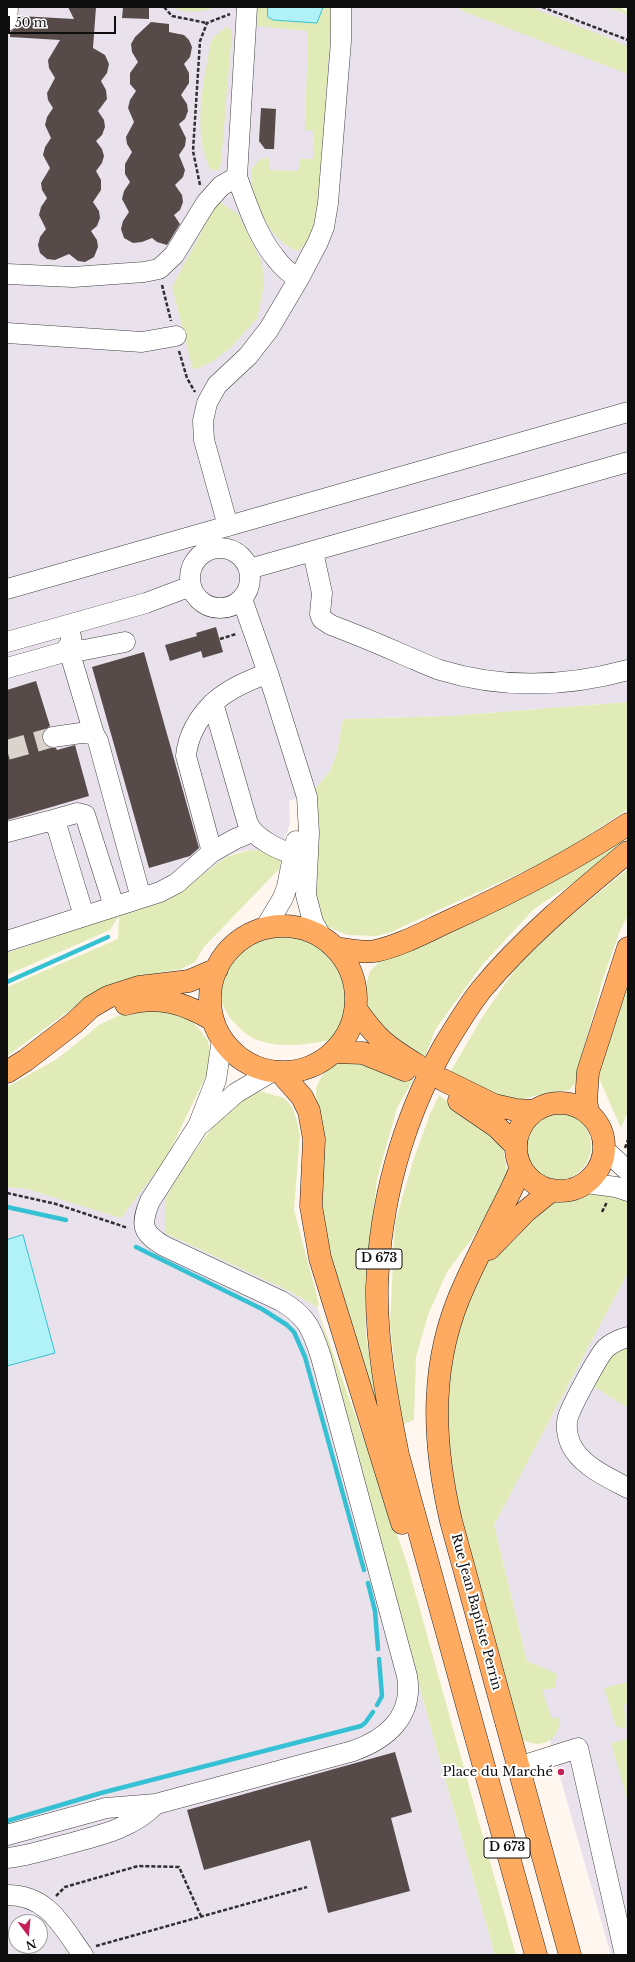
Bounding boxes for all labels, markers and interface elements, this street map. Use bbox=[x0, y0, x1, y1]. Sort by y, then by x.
scale bar bbox=[10, 8, 118, 34]
text: 50 m bbox=[15, 15, 47, 30]
road number: D 673 bbox=[356, 1249, 402, 1269]
street label: Rue Jean Baptiste Perrin bbox=[448, 1532, 504, 1692]
place label: Place du Marché bbox=[442, 1764, 553, 1780]
marker: Place du Marché bbox=[556, 1767, 566, 1777]
road number: D 673 bbox=[484, 1838, 530, 1858]
north arrow bbox=[8, 1914, 48, 1954]
text: N bbox=[24, 1936, 38, 1953]

